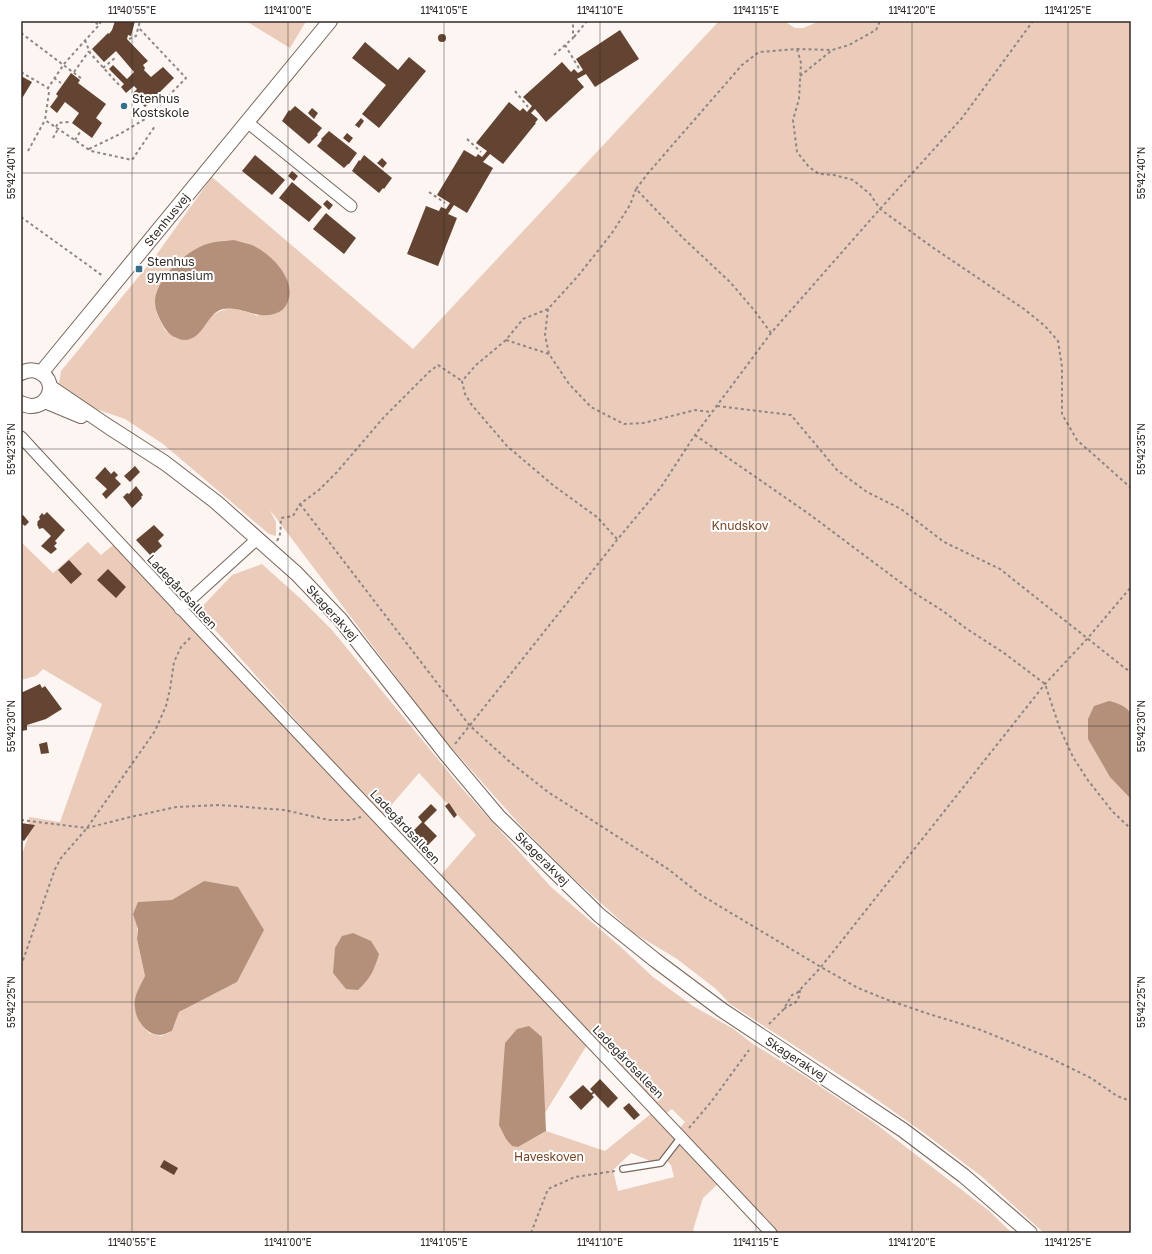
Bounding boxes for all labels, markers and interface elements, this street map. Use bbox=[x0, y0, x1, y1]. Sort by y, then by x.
text: 11°40'55"E bbox=[108, 4, 156, 16]
text: 11°41'00"E bbox=[264, 4, 312, 16]
text: 11°41'05"E bbox=[420, 4, 468, 16]
text: 11°41'10"E bbox=[577, 4, 623, 16]
text: 11°41'15"E bbox=[733, 4, 779, 16]
text: 11°41'20"E bbox=[888, 4, 936, 16]
text: 11°41'25"E bbox=[1045, 4, 1091, 16]
place label: Stenhus Kostskole bbox=[132, 91, 189, 120]
marker: Stenhus Kostskole bbox=[119, 101, 129, 111]
text: 55°42'40"N bbox=[5, 147, 17, 199]
text: 55°42'40"N bbox=[1135, 147, 1147, 199]
street label: Stenhusvej bbox=[141, 190, 193, 249]
place label: Stenhus gymnasium bbox=[147, 254, 213, 283]
marker: Stenhus gymnasium bbox=[134, 264, 144, 274]
text: 55°42'35"N bbox=[5, 423, 17, 475]
text: 55°42'35"N bbox=[1135, 423, 1147, 475]
park label: Knudskov bbox=[712, 518, 769, 533]
street label: Ladegårdsalleen bbox=[144, 551, 221, 632]
street label: Skagerakvej bbox=[303, 582, 361, 644]
text: 55°42'30"N bbox=[5, 700, 17, 752]
text: 55°42'30"N bbox=[1135, 700, 1147, 752]
street label: Ladegårdsalleen bbox=[367, 786, 444, 867]
street label: Skagerakvej bbox=[512, 828, 573, 889]
text: 55°42'25"N bbox=[5, 976, 17, 1028]
text: 55°42'25"N bbox=[1135, 976, 1147, 1028]
street label: Ladegårdsalleen bbox=[590, 1022, 667, 1101]
street label: Skagerakvej bbox=[763, 1033, 830, 1084]
park label: Haveskoven bbox=[514, 1149, 584, 1164]
text: 11°40'55"E bbox=[108, 1236, 156, 1248]
text: 11°41'00"E bbox=[264, 1236, 312, 1248]
text: 11°41'05"E bbox=[420, 1236, 468, 1248]
text: 11°41'10"E bbox=[577, 1236, 623, 1248]
text: 11°41'15"E bbox=[733, 1236, 779, 1248]
text: 11°41'20"E bbox=[888, 1236, 936, 1248]
text: 11°41'25"E bbox=[1045, 1236, 1091, 1248]

